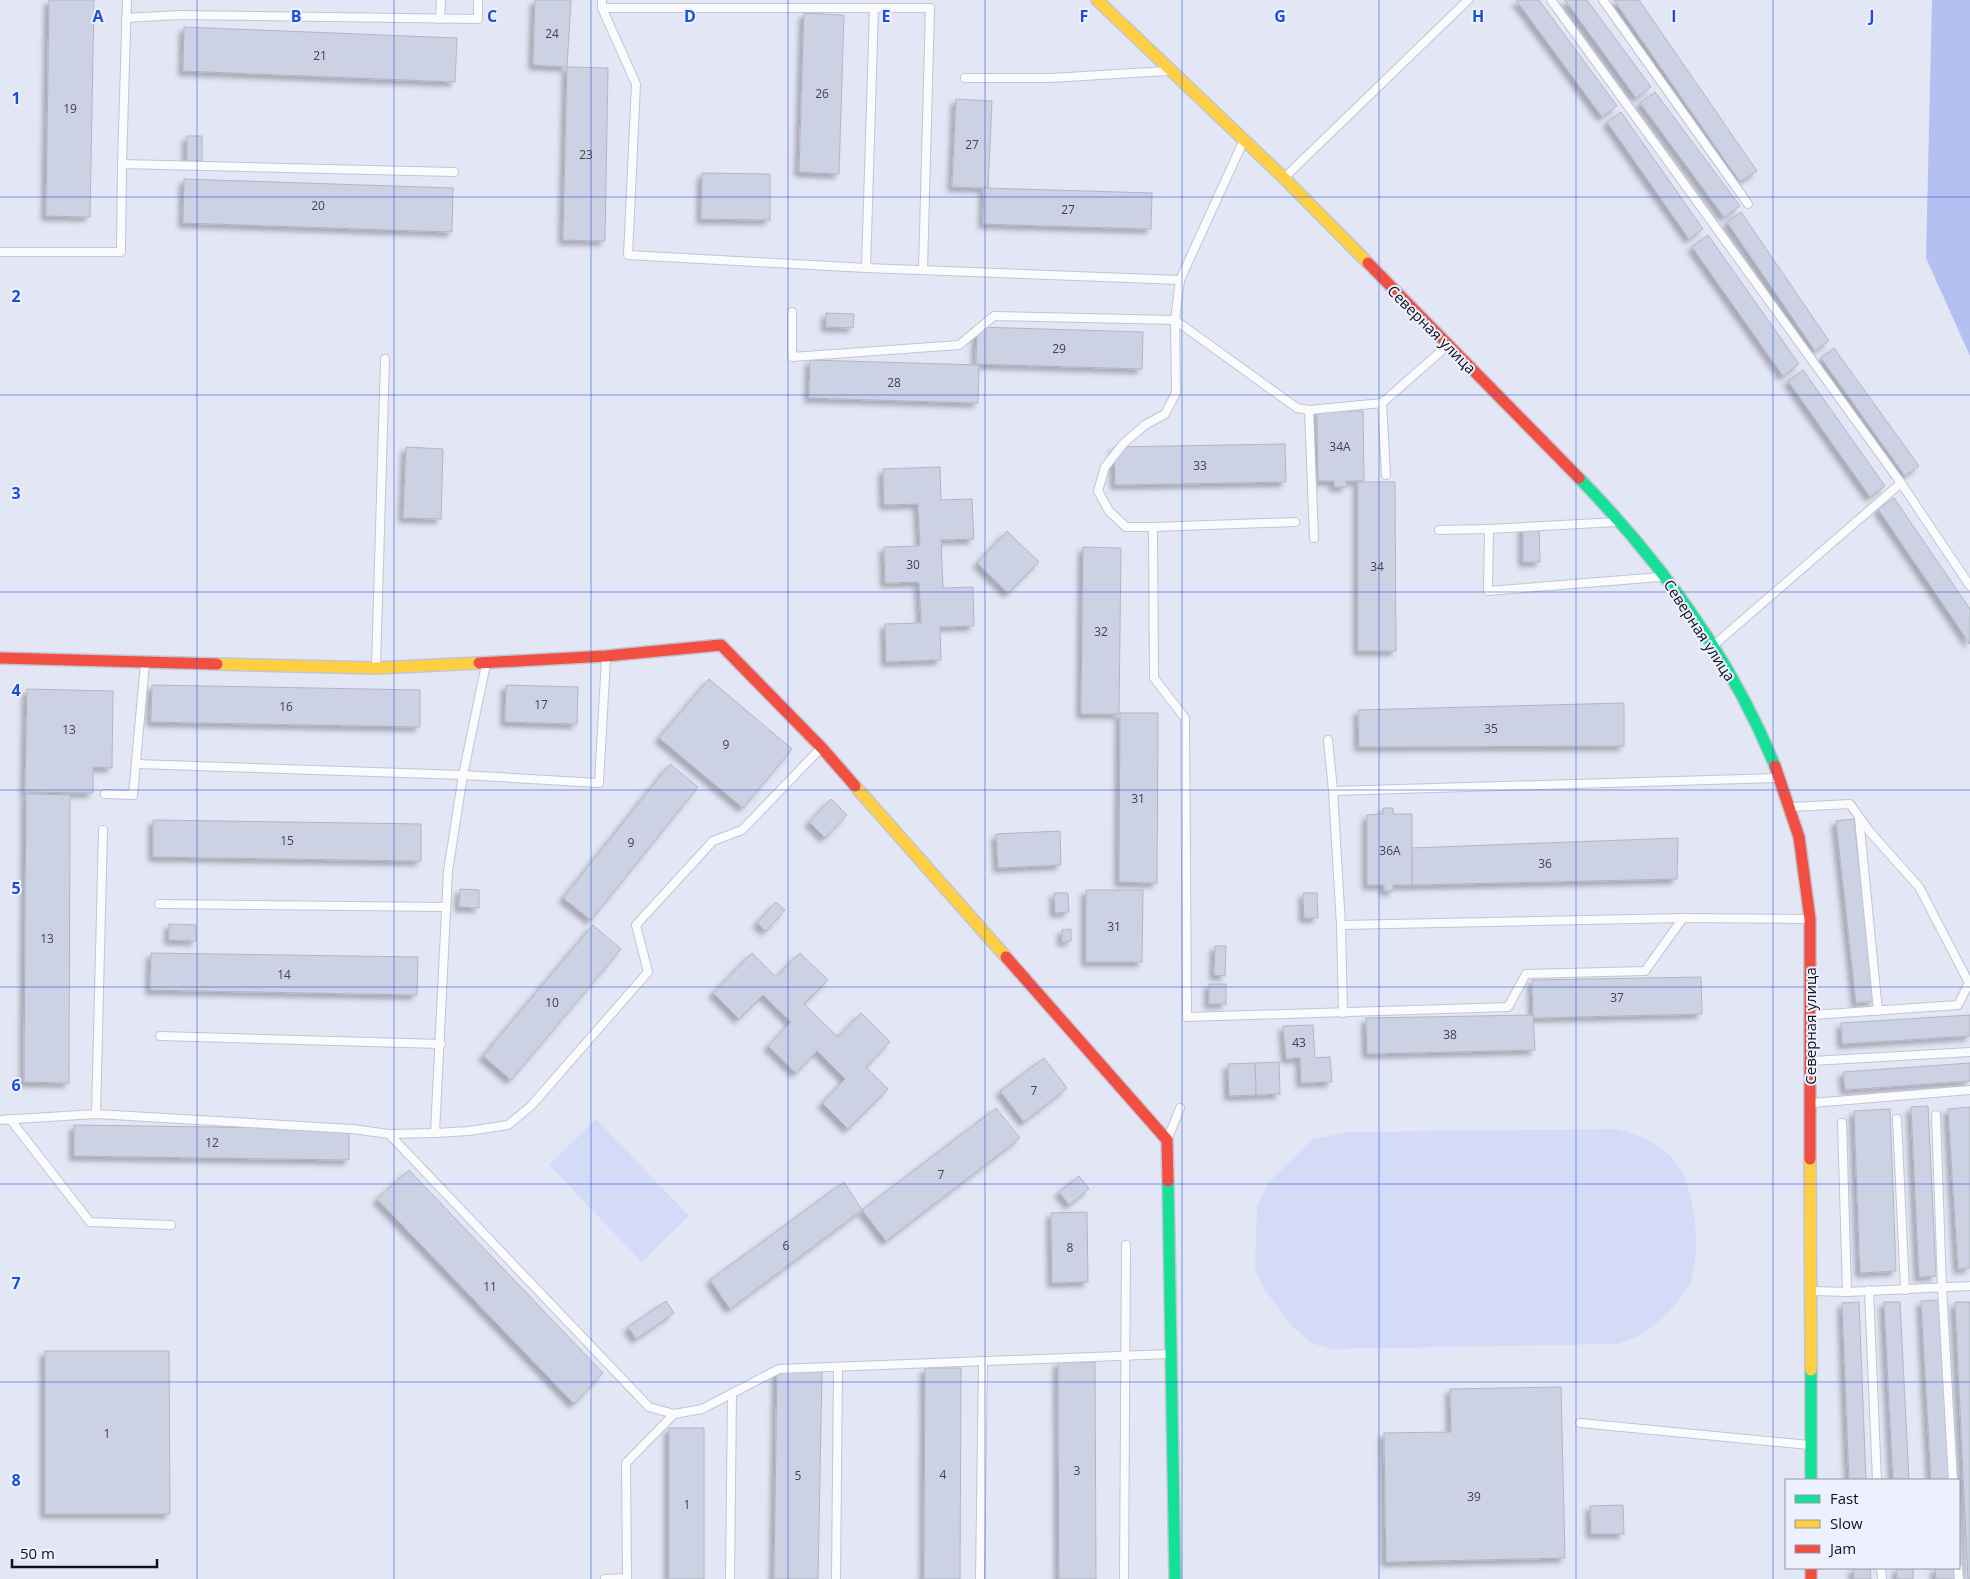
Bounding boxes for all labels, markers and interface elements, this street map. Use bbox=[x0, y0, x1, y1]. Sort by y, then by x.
text: A bbox=[92, 5, 104, 27]
text: B bbox=[291, 5, 301, 27]
text: C bbox=[487, 5, 497, 27]
text: D bbox=[684, 5, 696, 27]
text: E bbox=[882, 5, 891, 27]
text: F bbox=[1080, 5, 1088, 27]
text: G bbox=[1274, 5, 1286, 27]
text: H bbox=[1472, 5, 1484, 27]
text: I bbox=[1671, 5, 1677, 27]
text: J bbox=[1867, 5, 1875, 27]
house number: 24 bbox=[545, 25, 559, 42]
house number: 21 bbox=[313, 47, 327, 64]
house number: 26 bbox=[815, 85, 829, 102]
text: 1 bbox=[11, 87, 21, 109]
house number: 19 bbox=[63, 100, 77, 117]
house number: 27 bbox=[965, 136, 979, 153]
house number: 23 bbox=[579, 146, 593, 163]
house number: 20 bbox=[311, 197, 325, 214]
house number: 27 bbox=[1061, 201, 1075, 218]
street label: Северная улица bbox=[1383, 280, 1481, 378]
text: 2 bbox=[11, 285, 21, 307]
house number: 29 bbox=[1052, 340, 1066, 357]
house number: 28 bbox=[887, 374, 901, 391]
house number: 34А bbox=[1329, 438, 1351, 455]
house number: 33 bbox=[1193, 457, 1207, 474]
text: 3 bbox=[11, 482, 21, 504]
house number: 30 bbox=[906, 556, 920, 573]
house number: 34 bbox=[1370, 558, 1384, 575]
street label: Северная улица bbox=[1660, 575, 1740, 685]
house number: 32 bbox=[1094, 623, 1108, 640]
text: 4 bbox=[11, 679, 21, 701]
house number: 17 bbox=[534, 696, 548, 713]
house number: 16 bbox=[279, 698, 293, 715]
house number: 35 bbox=[1484, 720, 1498, 737]
house number: 13 bbox=[62, 721, 76, 738]
house number: 9 bbox=[723, 736, 730, 753]
house number: 31 bbox=[1131, 790, 1145, 807]
house number: 15 bbox=[280, 832, 294, 849]
house number: 9 bbox=[628, 834, 635, 851]
house number: 36А bbox=[1379, 842, 1401, 859]
house number: 36 bbox=[1538, 855, 1552, 872]
text: 5 bbox=[11, 877, 21, 899]
house number: 31 bbox=[1107, 918, 1121, 935]
house number: 13 bbox=[40, 930, 54, 947]
house number: 14 bbox=[277, 966, 291, 983]
street label: Северная улица bbox=[1800, 967, 1820, 1085]
house number: 37 bbox=[1610, 989, 1624, 1006]
house number: 10 bbox=[545, 994, 559, 1011]
house number: 38 bbox=[1443, 1026, 1457, 1043]
house number: 43 bbox=[1292, 1034, 1306, 1051]
text: 6 bbox=[11, 1074, 21, 1096]
house number: 7 bbox=[1031, 1082, 1038, 1099]
house number: 12 bbox=[205, 1134, 219, 1151]
house number: 7 bbox=[938, 1166, 945, 1183]
house number: 6 bbox=[783, 1237, 790, 1254]
house number: 8 bbox=[1067, 1239, 1074, 1256]
text: 7 bbox=[11, 1272, 21, 1294]
house number: 11 bbox=[483, 1278, 497, 1295]
house number: 1 bbox=[104, 1425, 110, 1442]
house number: 3 bbox=[1074, 1462, 1081, 1479]
house number: 4 bbox=[940, 1466, 947, 1483]
house number: 5 bbox=[795, 1467, 802, 1484]
text: 8 bbox=[11, 1469, 21, 1491]
legend bbox=[1785, 1479, 1960, 1569]
house number: 39 bbox=[1467, 1488, 1481, 1505]
text: Fast bbox=[1830, 1488, 1859, 1508]
house number: 1 bbox=[684, 1496, 690, 1513]
text: Slow bbox=[1830, 1513, 1863, 1533]
scale bar bbox=[12, 1536, 158, 1568]
text: Jam bbox=[1828, 1538, 1856, 1558]
text: 50 m bbox=[20, 1543, 55, 1563]

